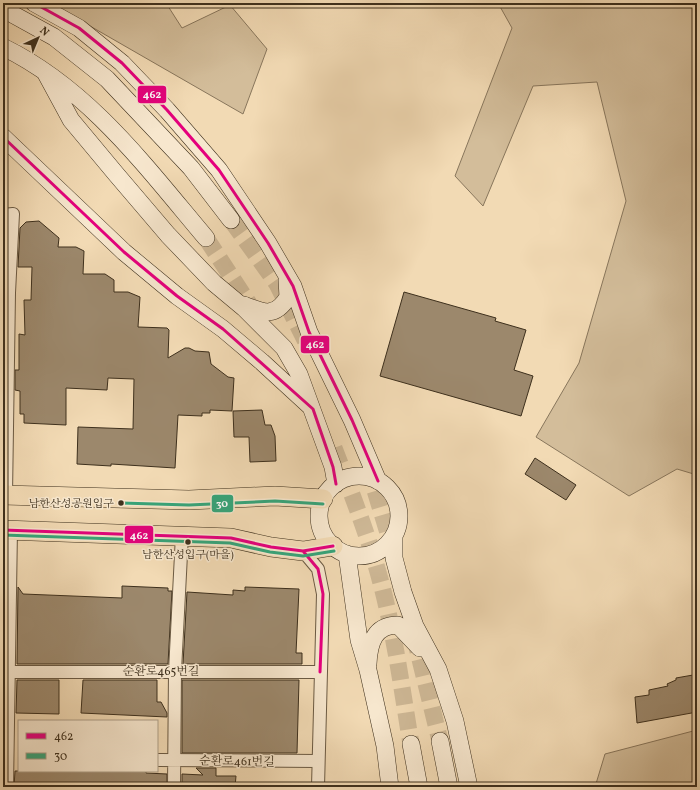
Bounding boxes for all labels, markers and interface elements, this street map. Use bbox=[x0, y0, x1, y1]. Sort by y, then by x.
north arrow bbox=[18, 18, 58, 58]
text: N bbox=[36, 24, 52, 40]
line badge: 462 bbox=[137, 85, 167, 104]
text: 462 bbox=[143, 88, 161, 103]
line badge: 462 bbox=[300, 335, 330, 354]
text: 462 bbox=[306, 338, 324, 353]
line badge: 30 bbox=[211, 494, 234, 513]
place label: 남한산성공원입구 bbox=[29, 497, 114, 512]
text: 30 bbox=[216, 497, 228, 512]
marker: 남한산성공원입구 bbox=[116, 498, 126, 508]
line badge: 462 bbox=[124, 525, 154, 544]
text: 462 bbox=[130, 529, 148, 544]
marker: 남한산성입구(마을) bbox=[183, 537, 193, 547]
place label: 남한산성입구(마을) bbox=[142, 548, 234, 563]
street label: 순환로465번길 bbox=[123, 664, 199, 680]
legend bbox=[18, 720, 158, 772]
text: 462 bbox=[54, 729, 74, 745]
text: 30 bbox=[54, 749, 67, 765]
street label: 순환로461번길 bbox=[199, 753, 275, 771]

